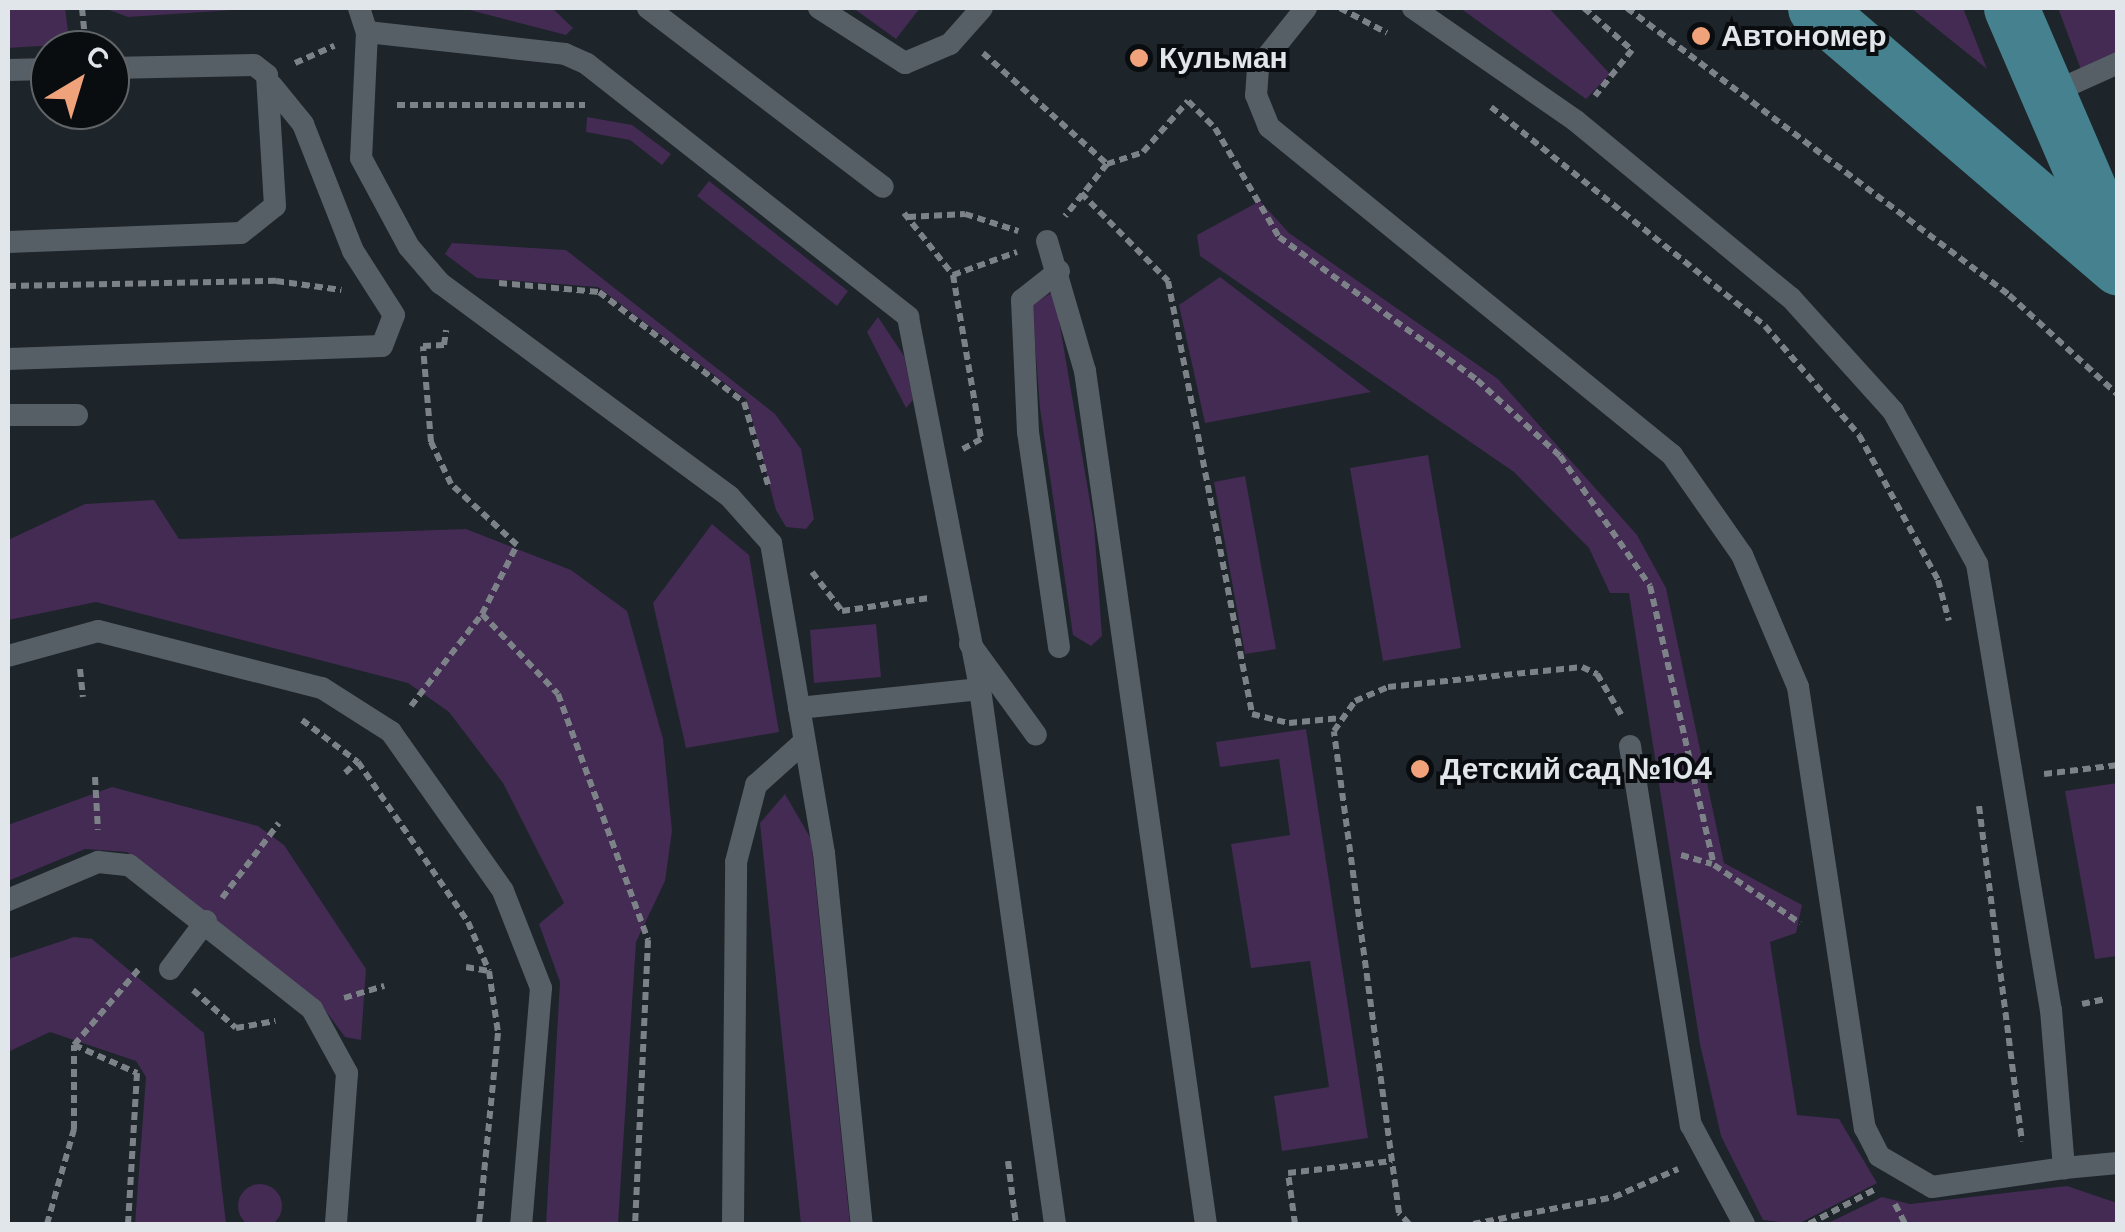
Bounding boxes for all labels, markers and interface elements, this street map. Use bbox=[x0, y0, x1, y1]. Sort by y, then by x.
place label: Автономер bbox=[1721, 18, 1887, 54]
marker: Автономер bbox=[1690, 25, 1712, 47]
north arrow bbox=[30, 30, 130, 130]
text: С bbox=[78, 37, 117, 78]
place label: Кульман bbox=[1159, 40, 1288, 76]
marker: Кульман bbox=[1128, 47, 1150, 69]
place label: Детский сад №104 bbox=[1440, 751, 1713, 787]
marker: Детский сад №104 bbox=[1409, 758, 1431, 780]

